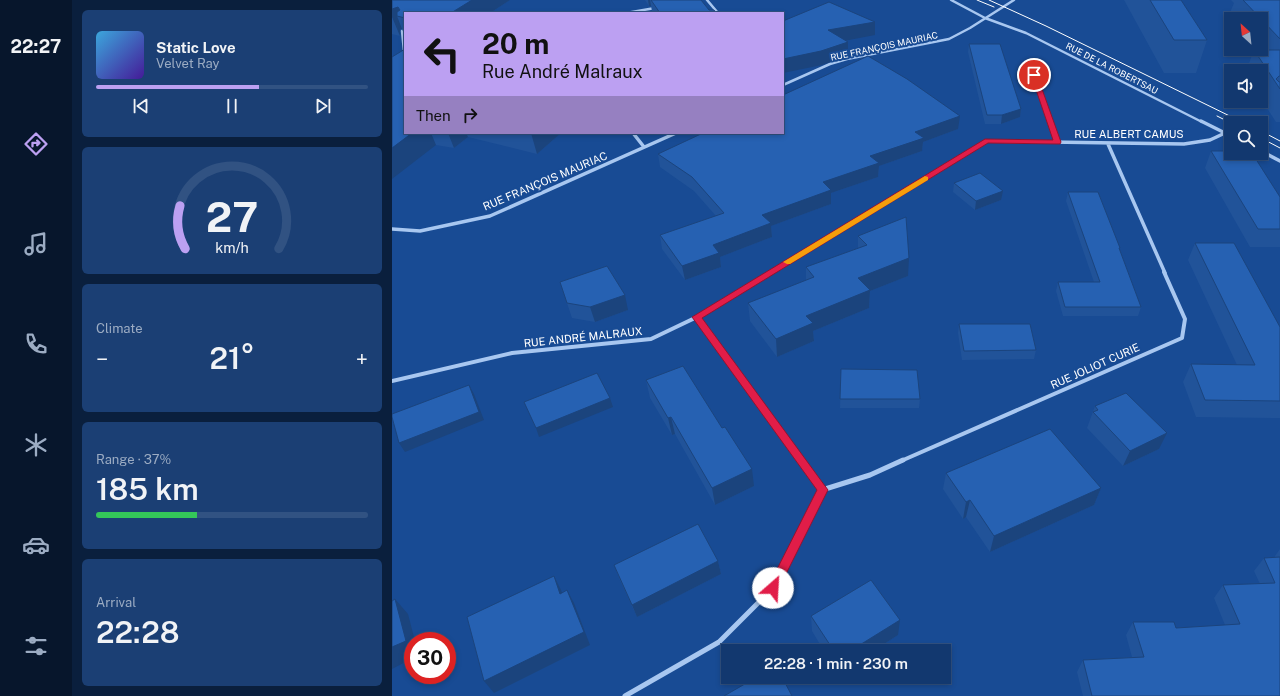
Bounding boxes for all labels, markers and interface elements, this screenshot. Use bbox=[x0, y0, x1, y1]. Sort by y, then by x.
north arrow bbox=[1224, 12, 1268, 56]
map controls bbox=[1224, 12, 1268, 160]
text: 20 m bbox=[482, 27, 549, 60]
icon: left bbox=[416, 28, 468, 80]
street label: RUE FRANÇOIS MAURIAC bbox=[829, 29, 939, 63]
text: 22:27 bbox=[11, 36, 61, 57]
text: Static Love bbox=[156, 39, 236, 56]
street label: RUE DE LA ROBERTSAU bbox=[1064, 40, 1160, 96]
text: Velvet Ray bbox=[156, 56, 220, 71]
pin bbox=[1017, 58, 1051, 92]
text: Rue André Malraux bbox=[482, 61, 643, 82]
icon: arrive bbox=[1023, 64, 1045, 86]
button: sound bbox=[1224, 64, 1268, 108]
icon: previous bbox=[130, 95, 152, 117]
icon: pause bbox=[221, 95, 243, 117]
icon: next bbox=[312, 95, 334, 117]
icon: right bbox=[459, 104, 481, 126]
text: Then bbox=[416, 107, 451, 124]
button: search bbox=[1224, 116, 1268, 160]
street label: RUE ALBERT CAMUS bbox=[1074, 128, 1184, 140]
icon: directions bbox=[22, 130, 50, 158]
street label: RUE FRANÇOIS MAURIAC bbox=[481, 149, 609, 214]
text: 27 bbox=[206, 192, 258, 241]
icon: music bbox=[22, 230, 50, 258]
text: km/h bbox=[215, 238, 249, 255]
text: Climate bbox=[96, 321, 143, 336]
street label: RUE ANDRÉ MALRAUX bbox=[523, 324, 643, 349]
icon: phone bbox=[22, 330, 50, 358]
text: 21° bbox=[209, 340, 255, 376]
street label: RUE JOLIOT CURIE bbox=[1049, 341, 1142, 391]
text: − bbox=[96, 346, 108, 372]
text: + bbox=[356, 346, 368, 372]
icon: climate bbox=[22, 431, 50, 459]
text: Range · 37% bbox=[96, 452, 171, 467]
text: 185 km bbox=[96, 471, 199, 507]
icon: car bbox=[22, 531, 50, 559]
position arrow bbox=[752, 567, 794, 609]
text: Arrival bbox=[96, 595, 136, 610]
text: 22:28 bbox=[96, 614, 179, 650]
icon: filters bbox=[22, 632, 50, 660]
speed limit sign: 30 bbox=[404, 632, 456, 684]
text: 22:28 · 1 min · 230 m bbox=[764, 655, 908, 672]

